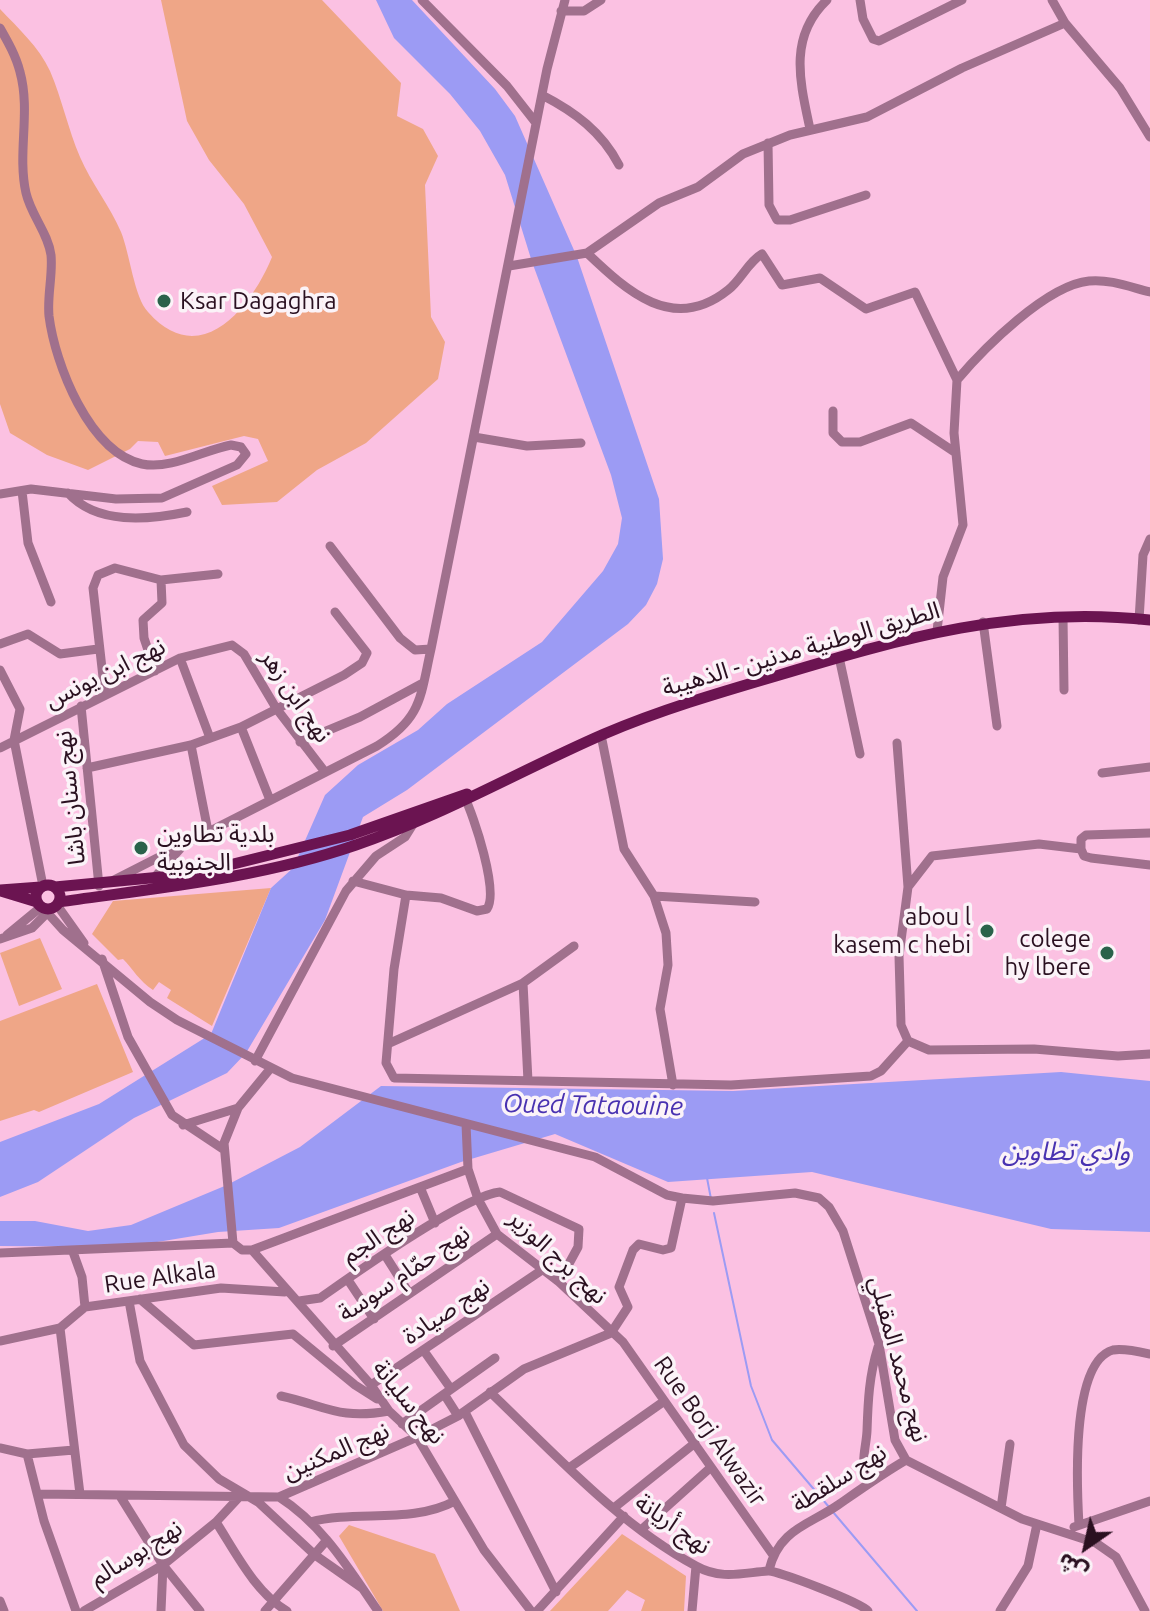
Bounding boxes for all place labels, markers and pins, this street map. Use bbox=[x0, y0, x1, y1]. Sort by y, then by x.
place label: Ksar Dagaghra bbox=[180, 287, 337, 315]
marker: Ksar Dagaghra bbox=[155, 292, 173, 310]
place label: بلدية تطاوين الجنوبية bbox=[157, 820, 274, 876]
marker: بلدية تطاوين الجنوبية bbox=[132, 839, 150, 857]
place label: abou l kasem c hebi bbox=[833, 903, 971, 959]
marker: abou l kasem c hebi bbox=[978, 922, 996, 940]
place label: colege hy lbere bbox=[1005, 925, 1091, 981]
marker: colege hy lbere bbox=[1098, 944, 1116, 962]

